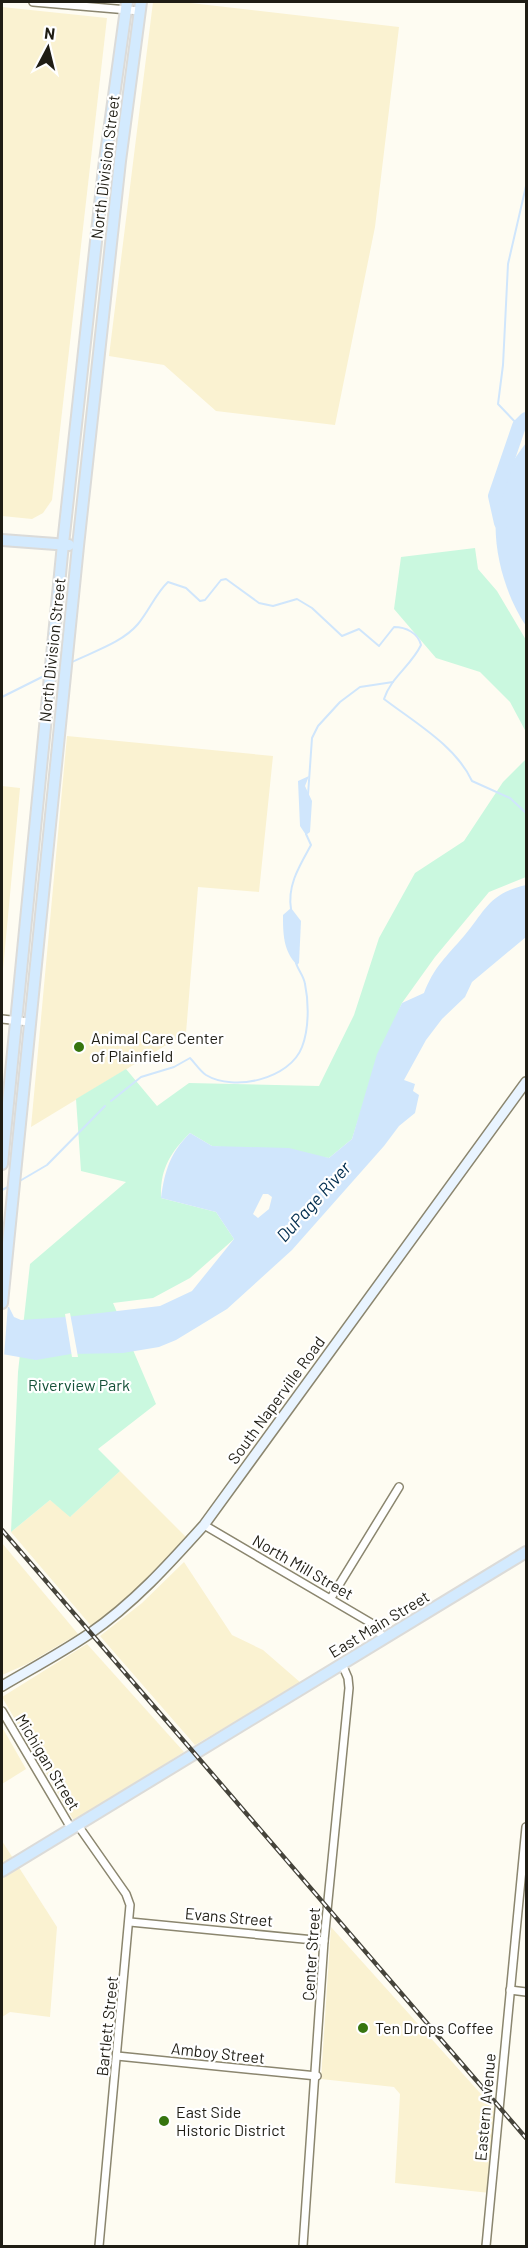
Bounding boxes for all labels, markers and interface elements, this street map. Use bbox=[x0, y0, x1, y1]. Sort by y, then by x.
north arrow bbox=[18, 18, 78, 78]
text: N bbox=[43, 23, 56, 43]
street label: North Division Street bbox=[86, 94, 123, 240]
street label: North Division Street bbox=[34, 577, 69, 723]
place label: Animal Care Center of Plainfield bbox=[91, 1028, 224, 1065]
marker: Animal Care Center of Plainfield bbox=[72, 1040, 86, 1054]
water label: DuPage River bbox=[271, 1156, 355, 1246]
street label: South Naperville Road bbox=[223, 1332, 328, 1467]
park label: Riverview Park bbox=[28, 1375, 130, 1394]
street label: North Mill Street bbox=[250, 1530, 357, 1603]
street label: East Main Street bbox=[325, 1586, 432, 1661]
street label: Michigan Street bbox=[12, 1710, 85, 1813]
street label: Evans Street bbox=[184, 1903, 274, 1930]
street label: Center Street bbox=[298, 1907, 323, 2001]
street label: Bartlett Street bbox=[92, 1975, 121, 2077]
place label: Ten Drops Coffee bbox=[375, 2018, 493, 2037]
marker: Ten Drops Coffee bbox=[356, 2021, 370, 2035]
street label: Amboy Street bbox=[170, 2038, 266, 2067]
street label: Eastern Avenue bbox=[470, 2052, 499, 2162]
place label: East Side Historic District bbox=[176, 2102, 285, 2139]
marker: East Side Historic District bbox=[157, 2114, 171, 2128]

